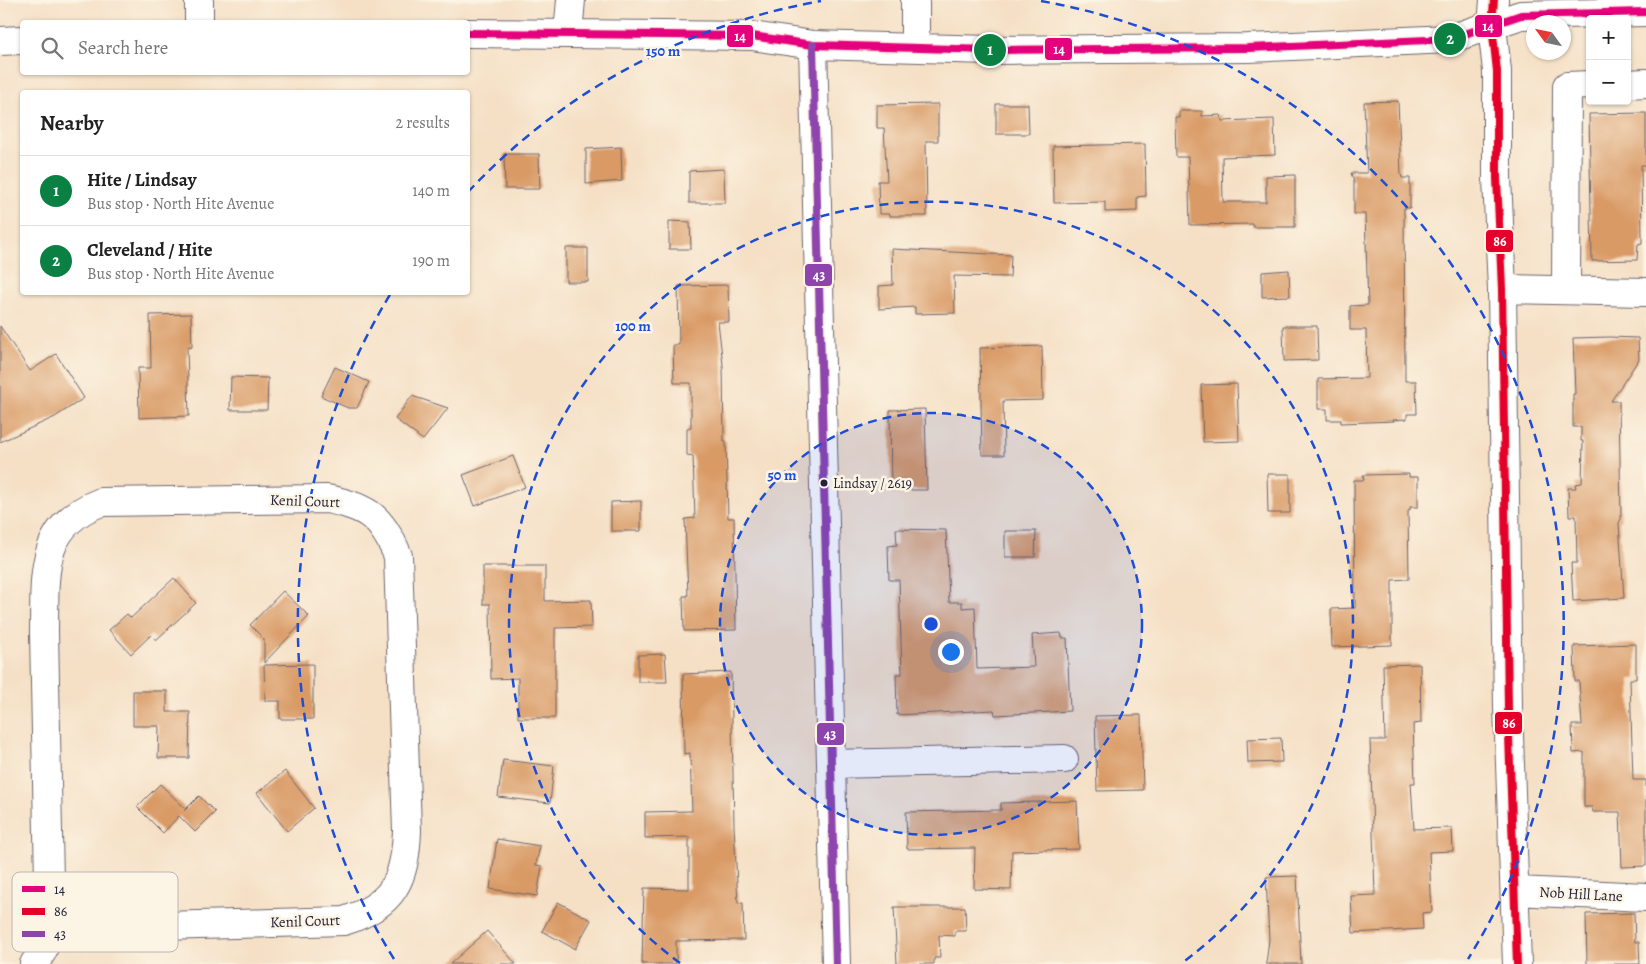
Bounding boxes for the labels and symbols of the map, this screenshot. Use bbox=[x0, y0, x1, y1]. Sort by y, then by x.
line badge: 14 bbox=[1474, 14, 1503, 38]
north arrow bbox=[1526, 15, 1571, 60]
text: 14 bbox=[1482, 17, 1494, 36]
pin: 2 bbox=[1434, 20, 1466, 58]
line badge: 14 bbox=[726, 24, 754, 48]
text: 14 bbox=[734, 27, 746, 46]
pin: 1 bbox=[974, 31, 1006, 69]
line badge: 14 bbox=[1044, 37, 1073, 61]
text: 14 bbox=[1053, 40, 1065, 59]
text: 150 m bbox=[646, 41, 681, 61]
line badge: 86 bbox=[1485, 229, 1514, 253]
text: 86 bbox=[1493, 232, 1507, 251]
line badge: 43 bbox=[804, 263, 833, 287]
text: 43 bbox=[813, 266, 825, 285]
text: 100 m bbox=[615, 316, 651, 336]
text: 50 m bbox=[767, 465, 797, 485]
place label: Lindsay / 2619 bbox=[833, 474, 912, 493]
marker: Lindsay / 2619 bbox=[819, 478, 829, 488]
street label: Kenil Court bbox=[270, 490, 340, 512]
centre of rings bbox=[922, 615, 940, 633]
your location bbox=[938, 639, 964, 665]
line badge: 86 bbox=[1494, 711, 1523, 735]
text: 86 bbox=[1502, 714, 1516, 733]
line badge: 43 bbox=[816, 722, 845, 746]
text: 43 bbox=[824, 725, 836, 744]
legend bbox=[12, 872, 178, 952]
text: 14 bbox=[54, 880, 65, 899]
street label: Nob Hill Lane bbox=[1539, 882, 1624, 906]
text: 86 bbox=[54, 902, 67, 921]
street label: Kenil Court bbox=[270, 910, 340, 932]
text: 43 bbox=[54, 925, 66, 944]

